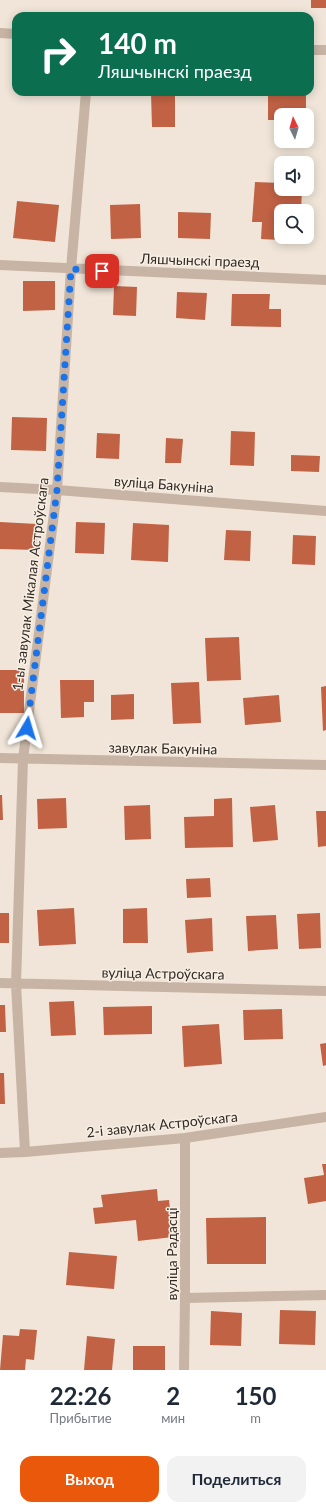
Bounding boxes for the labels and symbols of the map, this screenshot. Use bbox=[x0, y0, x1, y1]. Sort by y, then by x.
north arrow bbox=[274, 108, 314, 148]
street label: Ляшчынскі праезд bbox=[139, 249, 260, 271]
pin bbox=[85, 254, 119, 288]
street label: вуліца Бакуніна bbox=[114, 472, 215, 496]
street label: 1-ы завулак Мікалая Астроўскага bbox=[8, 476, 52, 692]
position arrow bbox=[6, 707, 48, 749]
street label: завулак Бакуніна bbox=[109, 739, 218, 757]
street label: вуліца Астроўскага bbox=[101, 963, 225, 983]
street label: 2-і завулак Астроўскага bbox=[86, 1108, 238, 1140]
street label: вуліца Радасці bbox=[163, 1207, 180, 1301]

